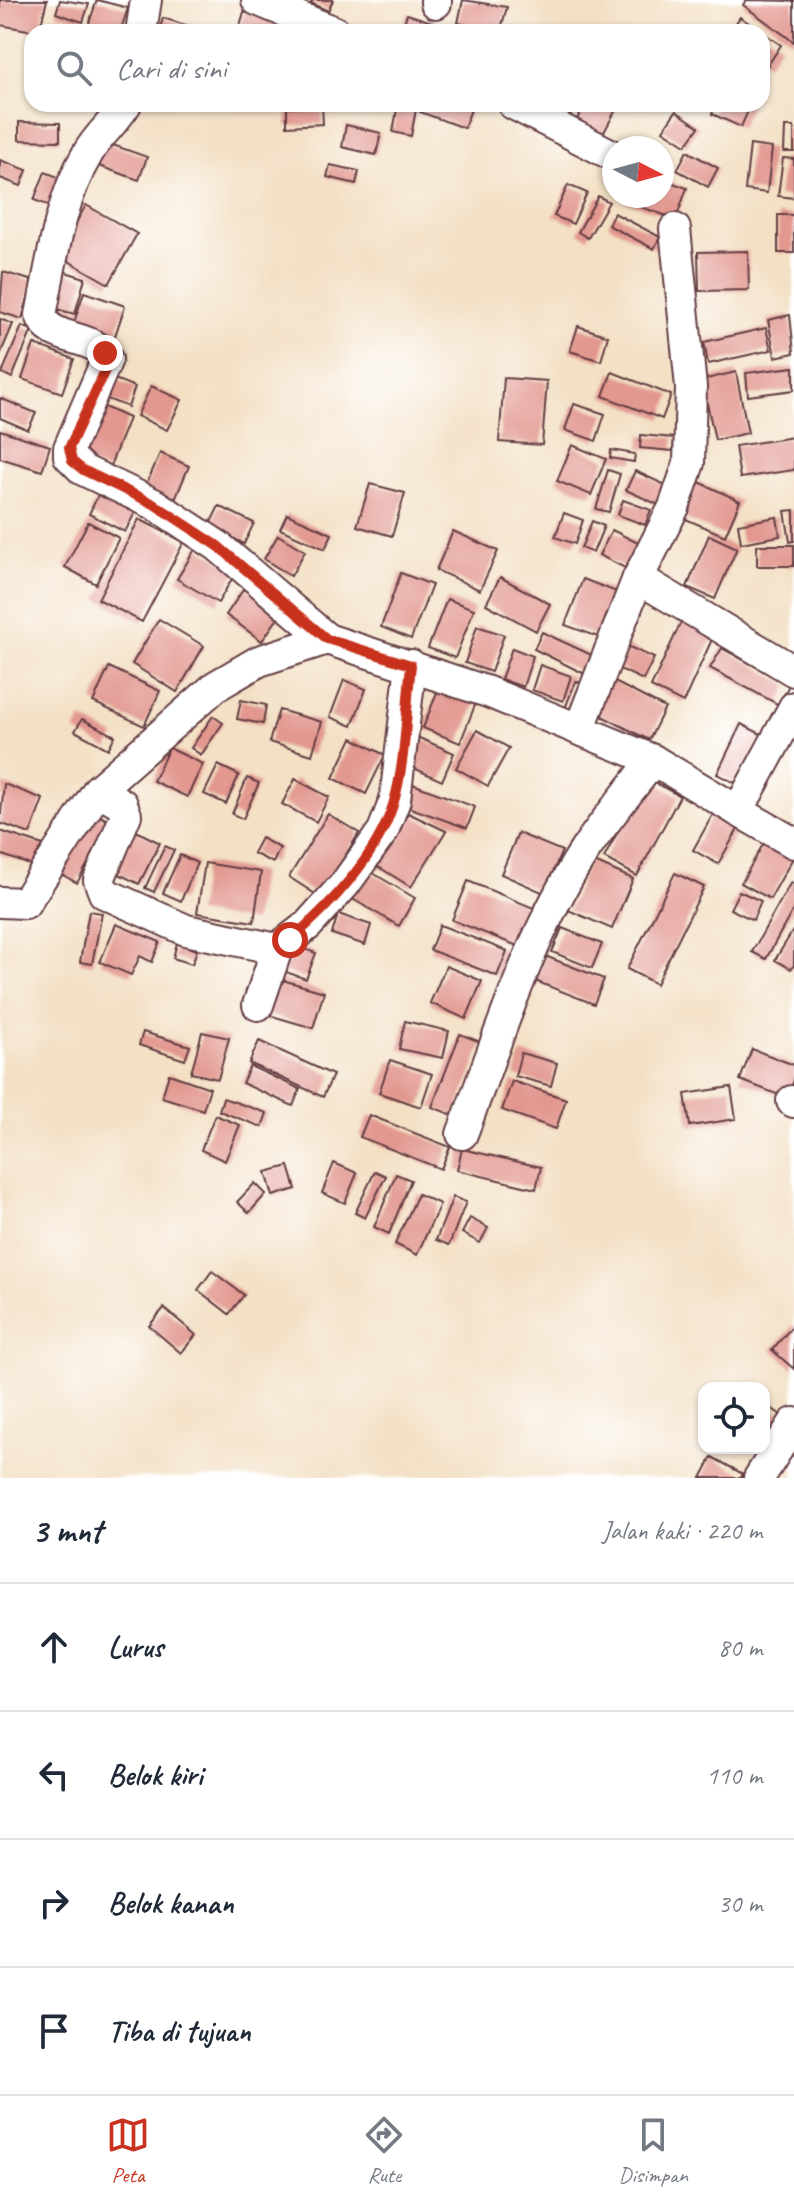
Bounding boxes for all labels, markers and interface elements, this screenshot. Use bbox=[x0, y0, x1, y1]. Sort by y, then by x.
search box bbox=[24, 24, 770, 112]
icon: search bbox=[52, 46, 96, 90]
text: Cari di sini bbox=[116, 49, 227, 87]
north arrow bbox=[602, 136, 674, 208]
route end bbox=[87, 335, 123, 371]
route start bbox=[272, 922, 308, 958]
map controls bbox=[698, 1382, 770, 1454]
button: locate bbox=[698, 1382, 770, 1454]
text: 3 mnt bbox=[32, 1509, 102, 1552]
text: Jalan kaki · 220 m bbox=[602, 1514, 762, 1547]
icon: ahead bbox=[32, 1625, 76, 1669]
text: Lurus bbox=[108, 1628, 163, 1666]
text: 80 m bbox=[718, 1631, 762, 1664]
icon: left bbox=[32, 1753, 76, 1797]
text: Belok kiri bbox=[108, 1756, 203, 1794]
text: 110 m bbox=[706, 1759, 762, 1792]
icon: right bbox=[32, 1881, 76, 1925]
text: Belok kanan bbox=[108, 1884, 233, 1922]
text: 30 m bbox=[718, 1887, 762, 1920]
icon: arrive bbox=[32, 2009, 76, 2053]
text: Tiba di tujuan bbox=[108, 2012, 251, 2050]
tab: Peta bbox=[106, 2113, 150, 2189]
tab: Rute bbox=[362, 2113, 406, 2189]
tab: Disimpan bbox=[618, 2113, 688, 2189]

